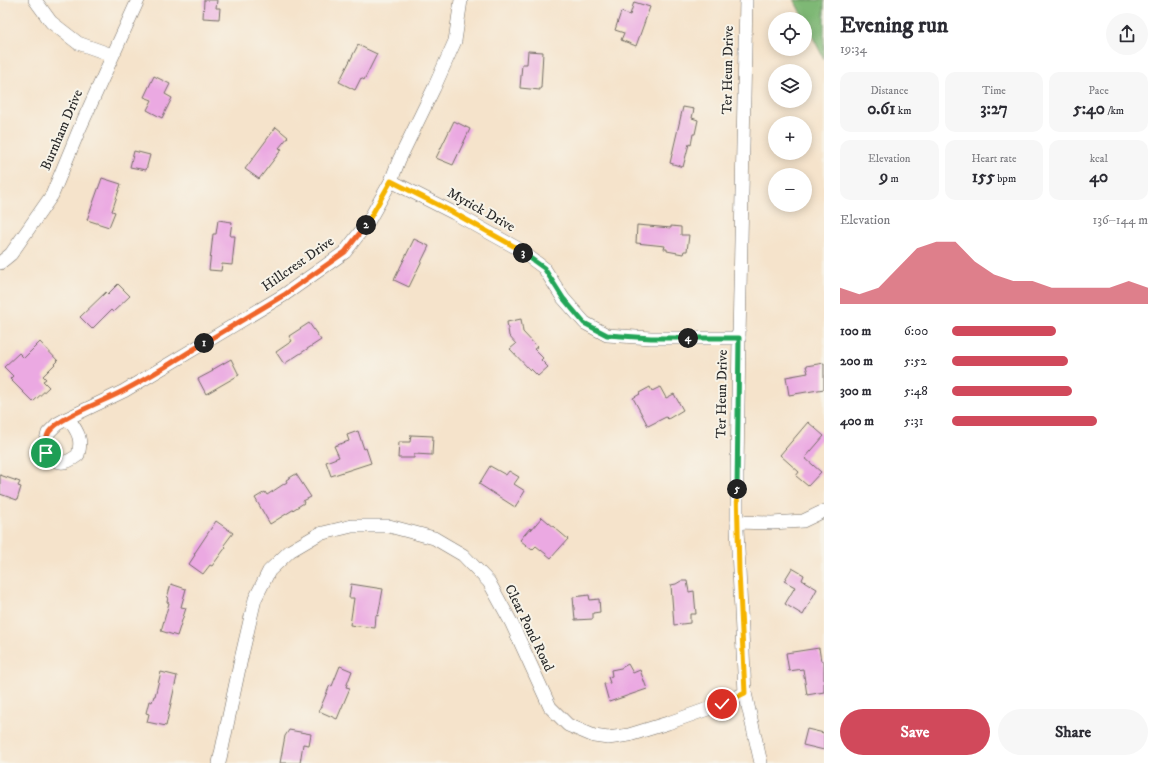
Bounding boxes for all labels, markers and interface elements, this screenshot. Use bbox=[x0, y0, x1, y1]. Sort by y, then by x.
map controls bbox=[768, 12, 812, 212]
button: locate bbox=[768, 12, 812, 56]
text: Evening run bbox=[840, 12, 948, 39]
button: share bbox=[1106, 13, 1148, 55]
street label: Ter Heun Drive bbox=[718, 25, 738, 115]
text: 19:34 bbox=[840, 41, 867, 57]
button: layers bbox=[768, 64, 812, 108]
text: Distance bbox=[870, 84, 908, 98]
text: Time bbox=[982, 84, 1006, 98]
text: Pace bbox=[1088, 84, 1109, 98]
street label: Burnham Drive bbox=[37, 87, 87, 173]
text: 0.61 bbox=[867, 98, 895, 120]
text: 3:27 bbox=[980, 98, 1008, 120]
text: 5:40 bbox=[1073, 98, 1105, 120]
text: km bbox=[895, 104, 911, 118]
text: /km bbox=[1105, 104, 1124, 118]
button: + bbox=[768, 116, 812, 160]
text: Elevation bbox=[868, 152, 911, 166]
text: Heart rate bbox=[971, 152, 1017, 166]
text: kcal bbox=[1090, 152, 1108, 166]
text: 9 bbox=[880, 166, 888, 188]
text: 155 bbox=[972, 166, 995, 188]
text: 40 bbox=[1089, 166, 1108, 188]
button: − bbox=[768, 168, 812, 212]
text: m bbox=[888, 172, 899, 186]
text: bpm bbox=[995, 172, 1016, 186]
street label: Myrick Drive bbox=[444, 184, 518, 236]
text: Elevation bbox=[840, 212, 890, 228]
text: 136–144 m bbox=[1092, 212, 1148, 228]
pin: 2 bbox=[356, 215, 376, 235]
text: 2 bbox=[363, 218, 369, 232]
street label: Hillcrest Drive bbox=[258, 232, 338, 295]
pin: 3 bbox=[513, 243, 533, 263]
text: 3 bbox=[521, 246, 525, 260]
text: 100 m bbox=[840, 323, 871, 339]
text: 6:00 bbox=[904, 323, 928, 339]
pin: 4 bbox=[678, 328, 698, 348]
text: 4 bbox=[685, 331, 691, 345]
pin: 1 bbox=[194, 333, 214, 353]
text: 1 bbox=[202, 336, 206, 350]
street label: Ter Heun Drive bbox=[712, 349, 732, 439]
text: 200 m bbox=[840, 353, 873, 369]
text: 5:52 bbox=[904, 353, 927, 369]
text: 300 m bbox=[840, 383, 871, 399]
text: 5:48 bbox=[904, 383, 928, 399]
text: 400 m bbox=[840, 413, 874, 429]
text: 5:31 bbox=[904, 413, 923, 429]
pin bbox=[29, 436, 63, 470]
icon: arrive bbox=[35, 442, 57, 464]
pin: 5 bbox=[727, 479, 747, 499]
text: 5 bbox=[734, 482, 740, 496]
street label: Clear Pond Road bbox=[500, 582, 558, 674]
pin bbox=[705, 687, 739, 721]
icon: check bbox=[711, 693, 733, 715]
button: Save bbox=[840, 709, 990, 755]
button: Share bbox=[998, 709, 1148, 755]

